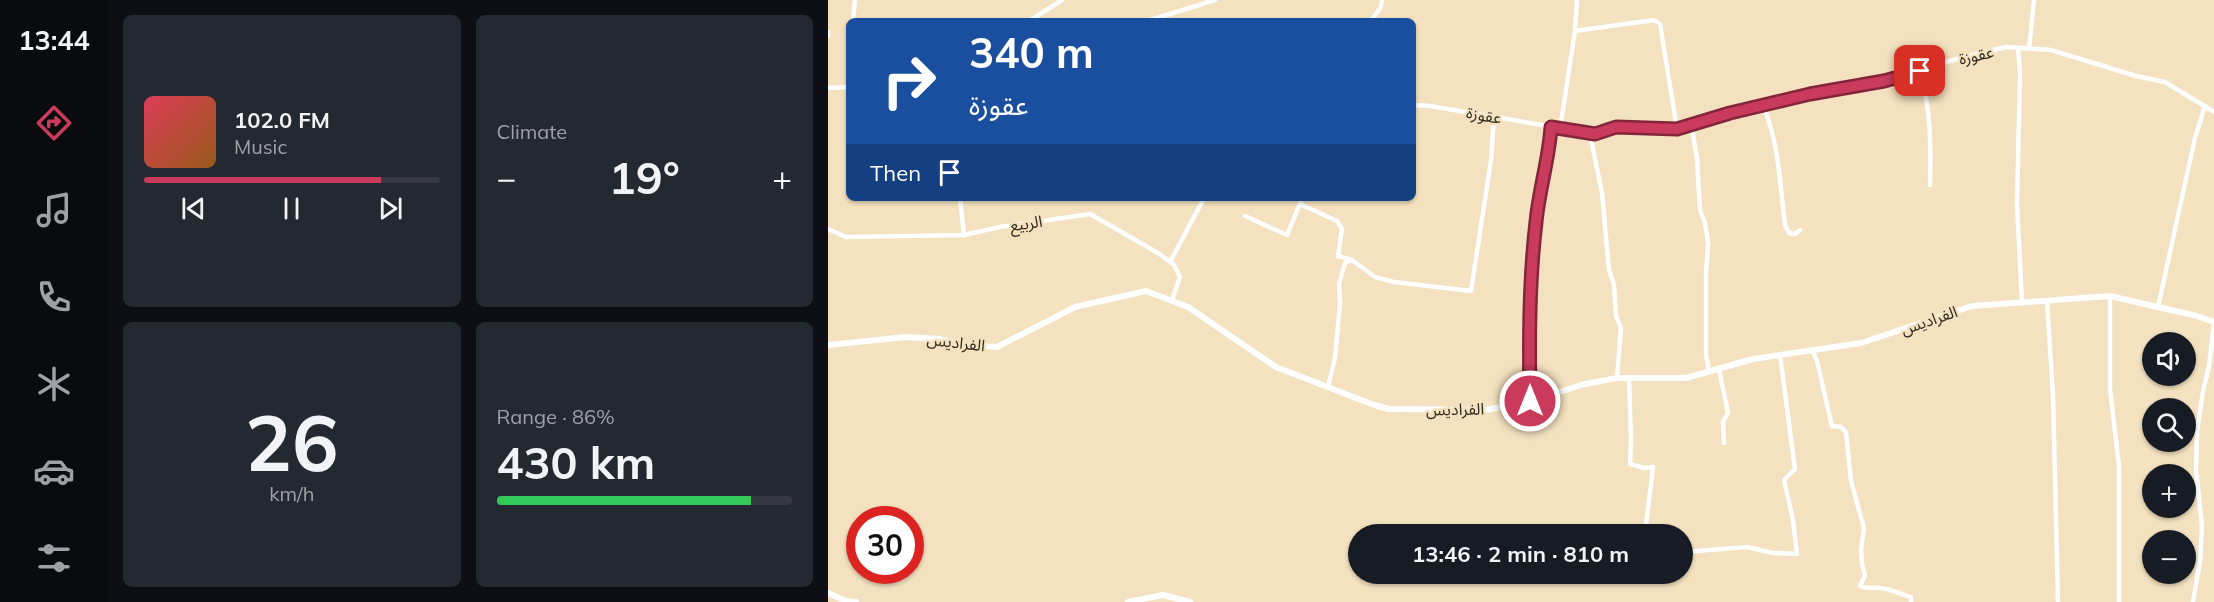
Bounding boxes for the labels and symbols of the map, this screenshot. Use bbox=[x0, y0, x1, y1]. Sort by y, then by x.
street label: عقوزة bbox=[1957, 41, 1995, 69]
pin bbox=[1894, 45, 1945, 96]
street label: عقوزة bbox=[1465, 102, 1503, 128]
street label: الربيع bbox=[1008, 211, 1044, 238]
street label: الفراديس bbox=[1898, 301, 1960, 339]
street label: الفراديس bbox=[926, 329, 986, 355]
position arrow bbox=[1498, 369, 1562, 433]
street label: الفراديس bbox=[1426, 398, 1484, 420]
speed limit sign: 30 bbox=[846, 506, 924, 584]

